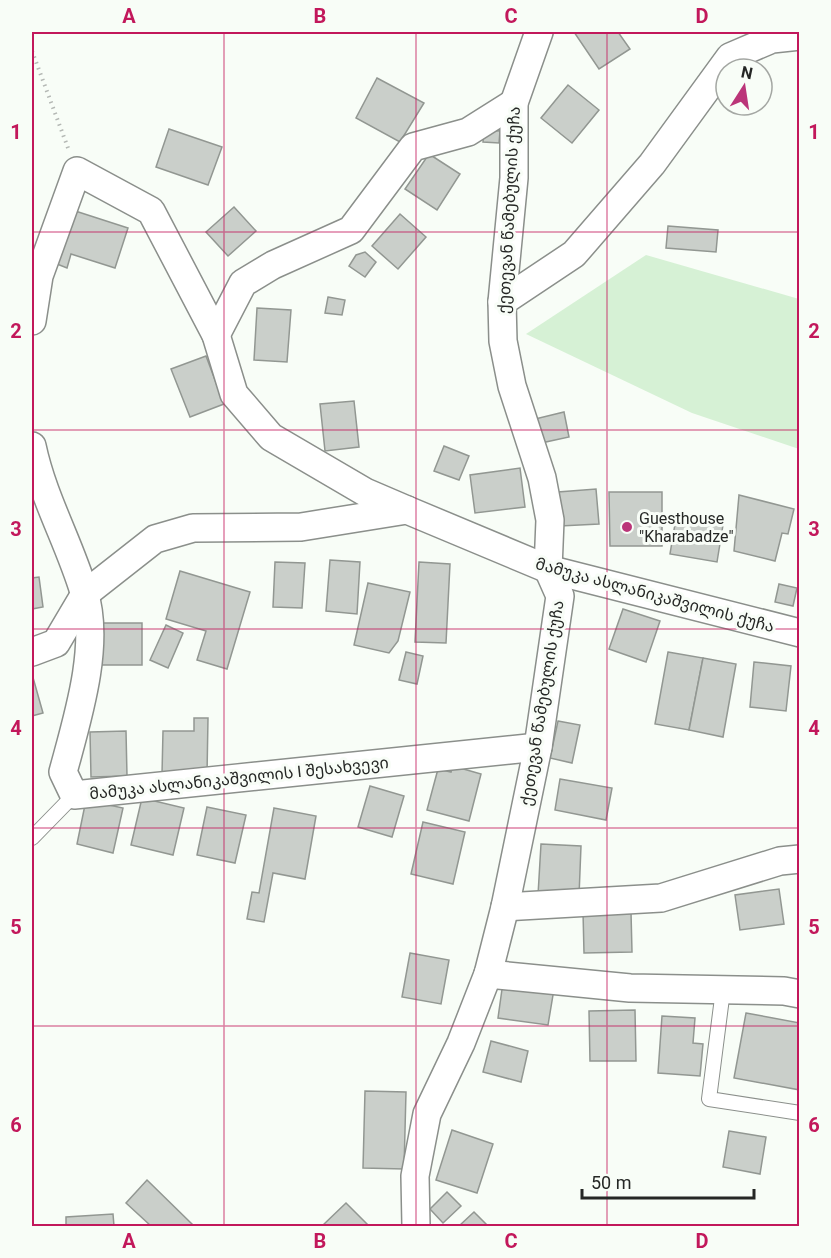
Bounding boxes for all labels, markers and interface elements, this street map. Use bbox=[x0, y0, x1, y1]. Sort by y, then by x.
text: A bbox=[122, 4, 136, 28]
text: B bbox=[314, 4, 326, 28]
text: C bbox=[504, 4, 518, 28]
text: D bbox=[696, 4, 709, 28]
north arrow bbox=[714, 57, 774, 117]
text: N bbox=[740, 62, 755, 83]
street label: ქეთევან წამებულის ქუჩა bbox=[494, 106, 525, 314]
text: 1 bbox=[10, 120, 22, 144]
text: 1 bbox=[808, 120, 820, 144]
text: 2 bbox=[10, 319, 22, 343]
text: 2 bbox=[808, 319, 820, 343]
place label: Guesthouse "Kharabadze" bbox=[639, 509, 734, 546]
text: 3 bbox=[10, 517, 22, 541]
text: 3 bbox=[808, 517, 820, 541]
marker: Guesthouse "Kharabadze" bbox=[620, 520, 634, 534]
street label: მამუკა ასლანიკაშვილის ქუჩა bbox=[533, 554, 776, 637]
street label: ქეთევან წამებულის ქუჩა bbox=[516, 599, 569, 807]
text: 4 bbox=[10, 716, 22, 740]
text: 4 bbox=[808, 716, 820, 740]
street label: მამუკა ასლანიკაშვილის I შესახვევი bbox=[88, 753, 390, 804]
text: 5 bbox=[10, 915, 22, 939]
text: 5 bbox=[808, 915, 820, 939]
text: 6 bbox=[10, 1113, 22, 1137]
text: 6 bbox=[808, 1113, 820, 1137]
scale bar bbox=[582, 1162, 754, 1200]
text: 50 m bbox=[591, 1172, 631, 1193]
text: A bbox=[122, 1229, 136, 1253]
text: B bbox=[314, 1229, 326, 1253]
text: C bbox=[504, 1229, 518, 1253]
text: D bbox=[696, 1229, 709, 1253]

